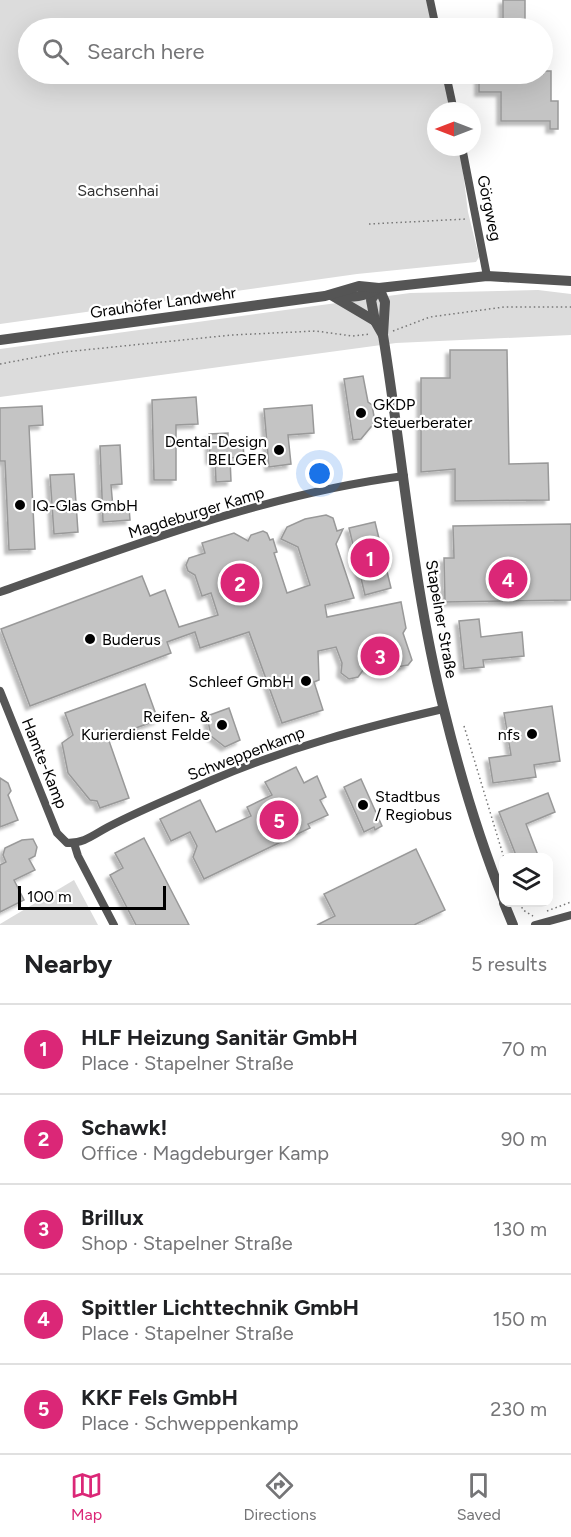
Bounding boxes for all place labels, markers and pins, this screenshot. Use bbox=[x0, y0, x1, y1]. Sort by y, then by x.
place label: GKDP Steuerberater bbox=[373, 395, 473, 432]
marker: GKDP Steuerberater bbox=[354, 406, 368, 420]
place label: Dental-Design BELGER bbox=[165, 432, 267, 469]
marker: Dental-Design BELGER bbox=[272, 443, 286, 457]
place label: IQ-Glas GmbH bbox=[32, 496, 138, 515]
marker: IQ-Glas GmbH bbox=[13, 498, 27, 512]
pin: 1 bbox=[350, 536, 389, 580]
pin: 4 bbox=[488, 556, 528, 602]
pin: 2 bbox=[220, 560, 260, 606]
place label: Buderus bbox=[102, 630, 161, 649]
marker: Buderus bbox=[83, 632, 97, 646]
pin: 3 bbox=[360, 634, 400, 678]
place label: Schleef GmbH bbox=[189, 672, 294, 691]
marker: Schleef GmbH bbox=[299, 674, 313, 688]
place label: Reifen- & Kurierdienst Felde bbox=[81, 707, 211, 744]
marker: Reifen- & Kurierdienst Felde bbox=[215, 718, 229, 732]
place label: nfs bbox=[498, 725, 520, 744]
marker: nfs bbox=[525, 727, 539, 741]
place label: Stadtbus / Regiobus bbox=[375, 787, 452, 824]
pin: 5 bbox=[260, 798, 298, 842]
marker: Stadtbus / Regiobus bbox=[356, 798, 370, 812]

